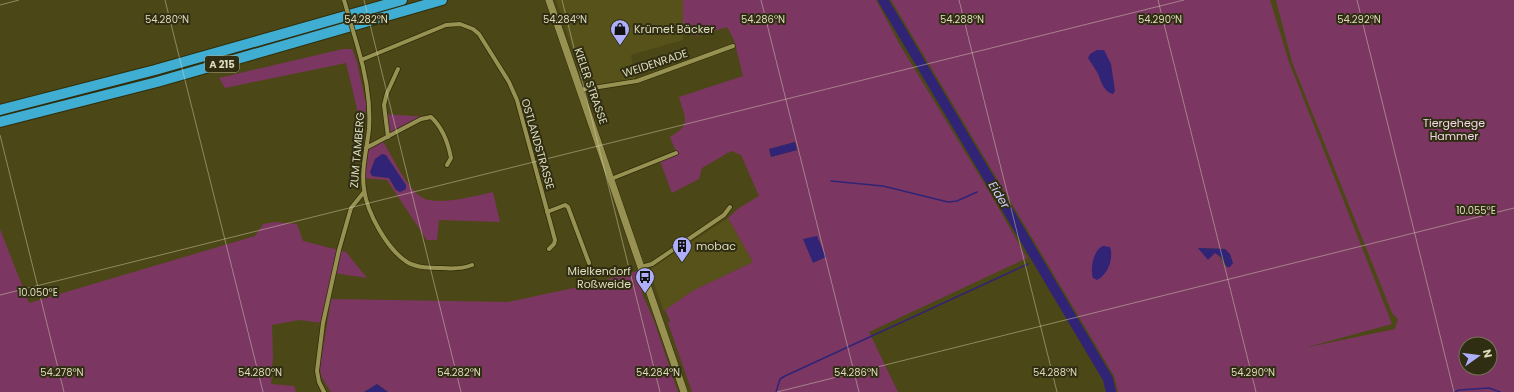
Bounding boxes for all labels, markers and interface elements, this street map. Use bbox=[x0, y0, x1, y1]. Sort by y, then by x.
text: 54.280°N bbox=[145, 12, 189, 27]
text: 54.282°N bbox=[344, 12, 388, 27]
text: 54.284°N bbox=[543, 12, 587, 27]
text: 54.286°N bbox=[741, 12, 785, 27]
text: 54.288°N bbox=[940, 12, 984, 27]
text: 54.290°N bbox=[1138, 12, 1182, 27]
text: 54.292°N bbox=[1337, 12, 1381, 27]
shop icon: Krümet Bäcker bbox=[609, 18, 631, 46]
place label: Krümet Bäcker bbox=[634, 21, 714, 37]
street label: WEIDENRADE bbox=[620, 45, 690, 81]
street label: KIELER STRASSE bbox=[570, 46, 612, 126]
road number: A 215 bbox=[205, 56, 239, 72]
street label: OSTLANDSTRASSE bbox=[517, 97, 559, 191]
street label: ZUM TAMBERG bbox=[346, 111, 368, 189]
park label: Tiergehege Hammer bbox=[1423, 115, 1485, 144]
water label: Eider bbox=[985, 178, 1014, 212]
text: 10.055°E bbox=[1456, 203, 1496, 218]
building icon: mobac bbox=[671, 235, 693, 263]
place label: mobac bbox=[696, 238, 736, 254]
place label: Mielkendorf Roßweide bbox=[568, 263, 631, 292]
bus stop icon: Mielkendorf Roßweide bbox=[634, 266, 656, 294]
text: 10.050°E bbox=[18, 285, 58, 300]
north arrow bbox=[1458, 336, 1498, 376]
text: N bbox=[1479, 348, 1496, 360]
text: 54.278°N bbox=[40, 365, 84, 380]
text: 54.280°N bbox=[238, 365, 282, 380]
text: 54.282°N bbox=[437, 365, 481, 380]
text: 54.284°N bbox=[636, 365, 680, 380]
text: 54.286°N bbox=[834, 365, 878, 380]
text: 54.288°N bbox=[1033, 365, 1077, 380]
text: 54.290°N bbox=[1231, 365, 1275, 380]

